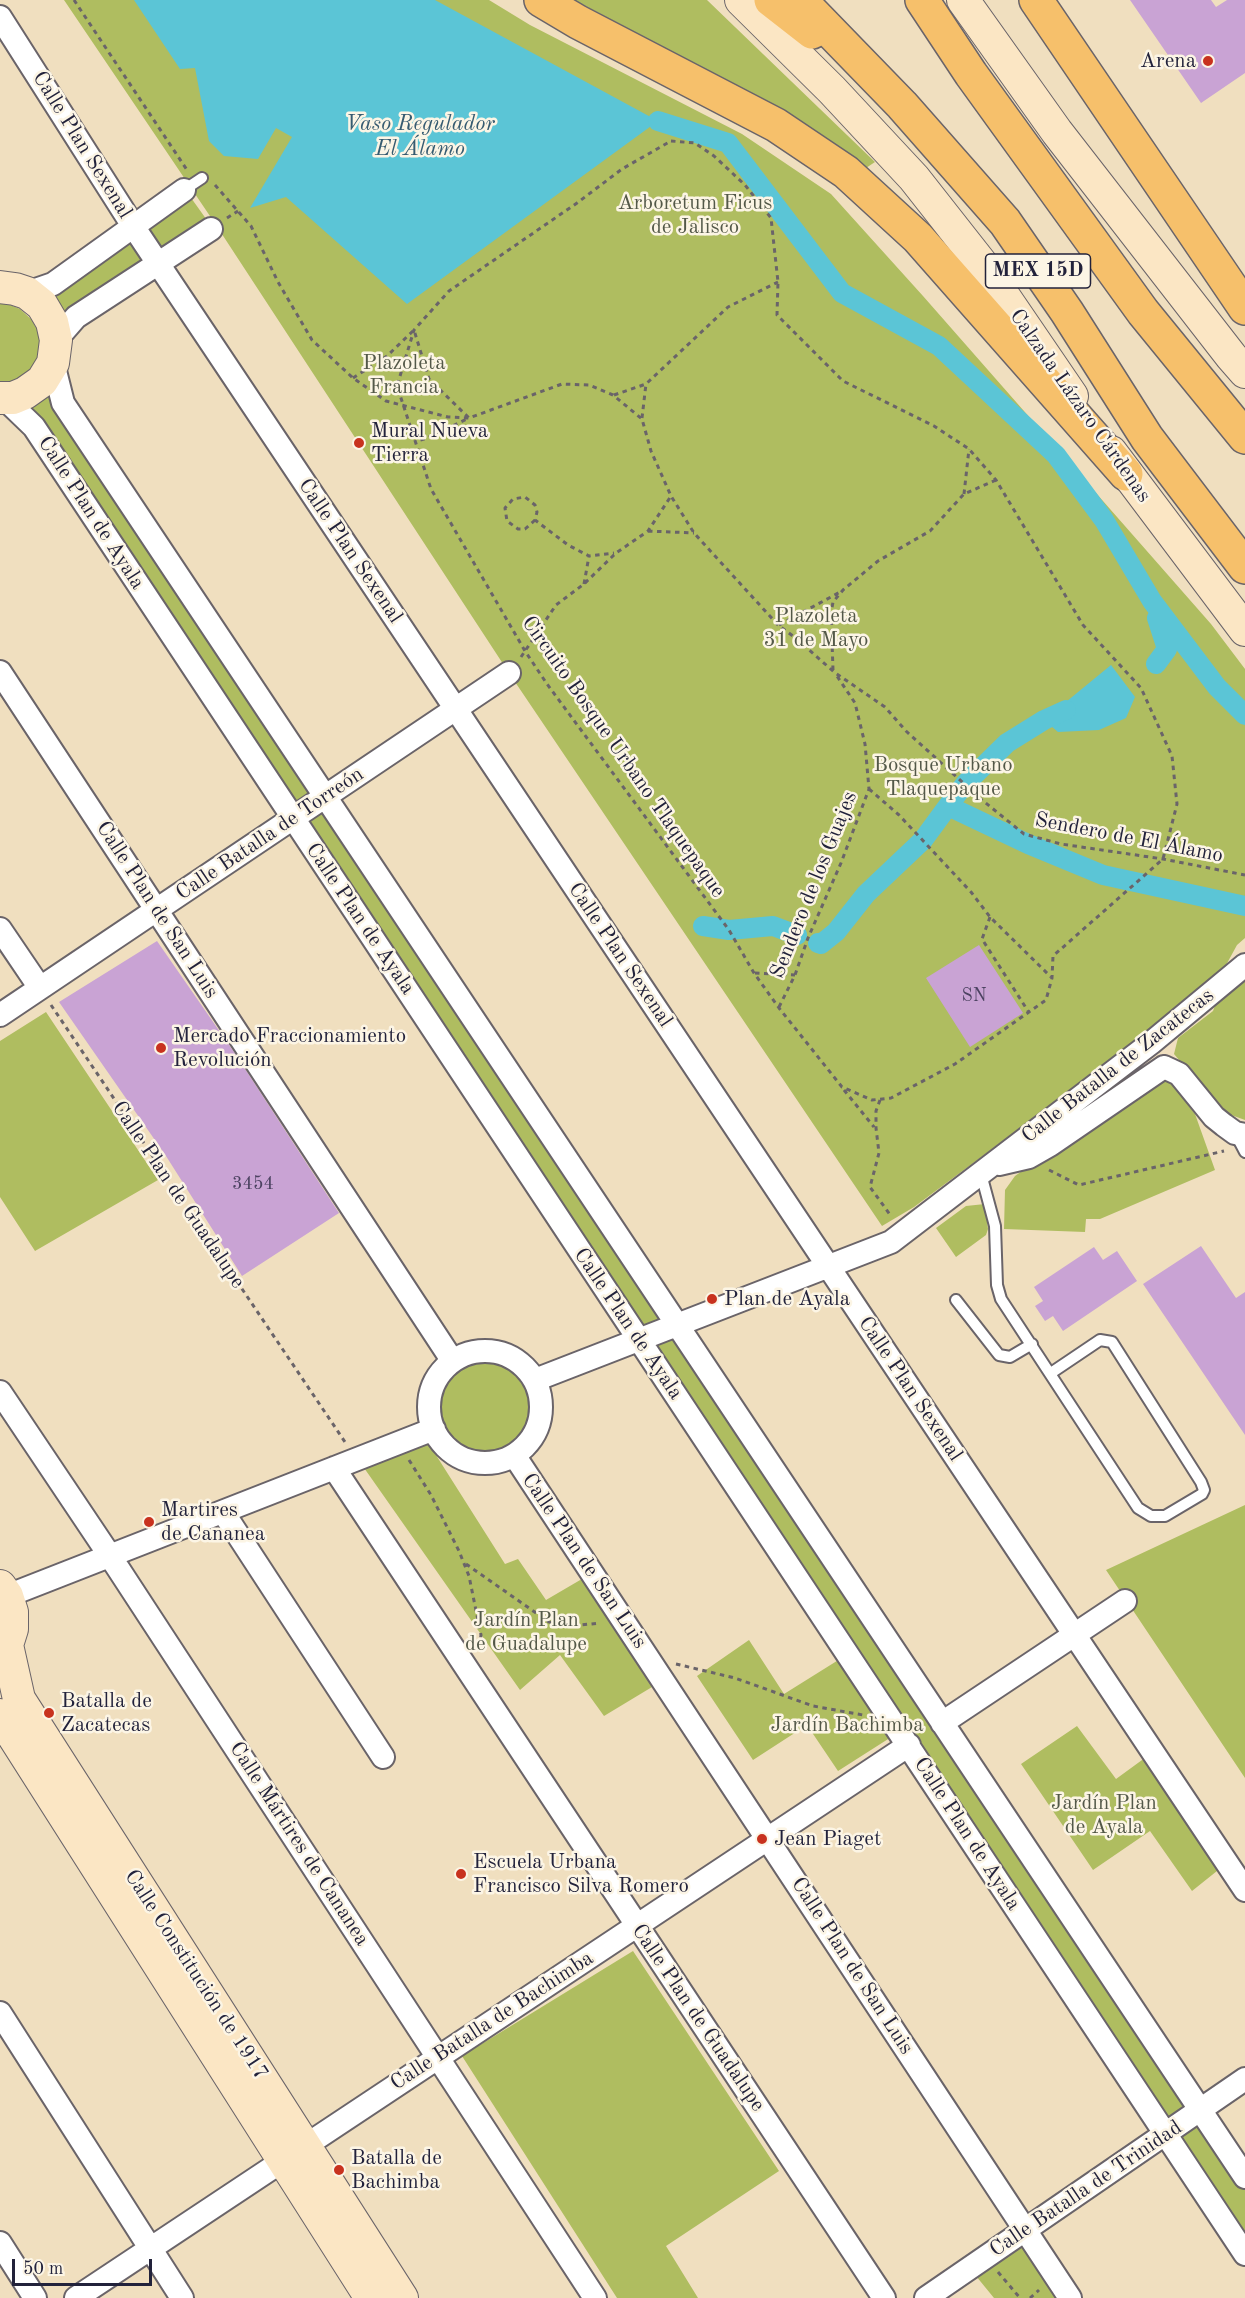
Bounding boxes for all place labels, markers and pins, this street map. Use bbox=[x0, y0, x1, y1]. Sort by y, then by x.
place label: Arena bbox=[1140, 48, 1196, 74]
marker: Arena bbox=[1201, 54, 1215, 68]
place label: Mural Nueva Tierra bbox=[371, 418, 488, 468]
marker: Mural Nueva Tierra bbox=[352, 436, 366, 450]
place label: Mercado Fraccionamiento Revolución bbox=[173, 1023, 406, 1073]
marker: Mercado Fraccionamiento Revolución bbox=[154, 1041, 168, 1055]
place label: Plan de Ayala bbox=[724, 1286, 850, 1312]
marker: Plan de Ayala bbox=[705, 1292, 719, 1306]
place label: Martires de Cananea bbox=[161, 1497, 265, 1547]
marker: Martires de Cananea bbox=[142, 1515, 156, 1529]
place label: Batalla de Zacatecas bbox=[61, 1688, 152, 1738]
marker: Batalla de Zacatecas bbox=[42, 1706, 56, 1720]
place label: Jean Piaget bbox=[774, 1826, 881, 1852]
marker: Jean Piaget bbox=[755, 1832, 769, 1846]
place label: Escuela Urbana Francisco Silva Romero bbox=[473, 1849, 689, 1899]
marker: Escuela Urbana Francisco Silva Romero bbox=[454, 1867, 468, 1881]
place label: Batalla de Bachimba bbox=[351, 2145, 442, 2195]
marker: Batalla de Bachimba bbox=[332, 2163, 346, 2177]

